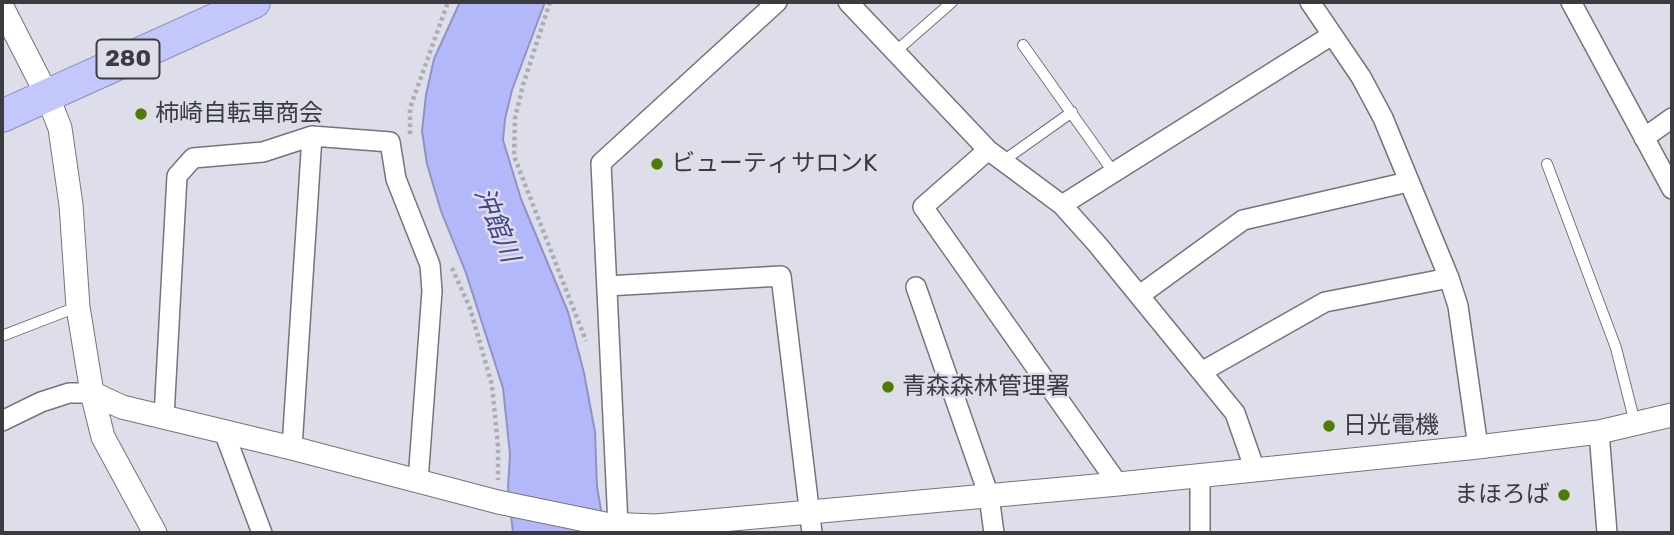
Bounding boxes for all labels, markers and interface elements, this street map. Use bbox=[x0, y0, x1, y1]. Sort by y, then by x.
road number: 280 bbox=[96, 40, 160, 78]
place label: 柿崎自転車商会 bbox=[155, 100, 323, 128]
marker: 柿崎自転車商会 bbox=[133, 106, 149, 122]
place label: ビューティサロンK bbox=[671, 150, 877, 178]
marker: ビューティサロンK bbox=[649, 156, 665, 172]
water label: 沖館川 bbox=[467, 183, 525, 267]
place label: 青森森林管理署 bbox=[902, 373, 1070, 401]
marker: 青森森林管理署 bbox=[880, 379, 896, 395]
place label: 日光電機 bbox=[1343, 412, 1439, 440]
marker: 日光電機 bbox=[1321, 418, 1337, 434]
place label: まほろば bbox=[1454, 481, 1550, 509]
marker: まほろば bbox=[1556, 487, 1572, 503]

